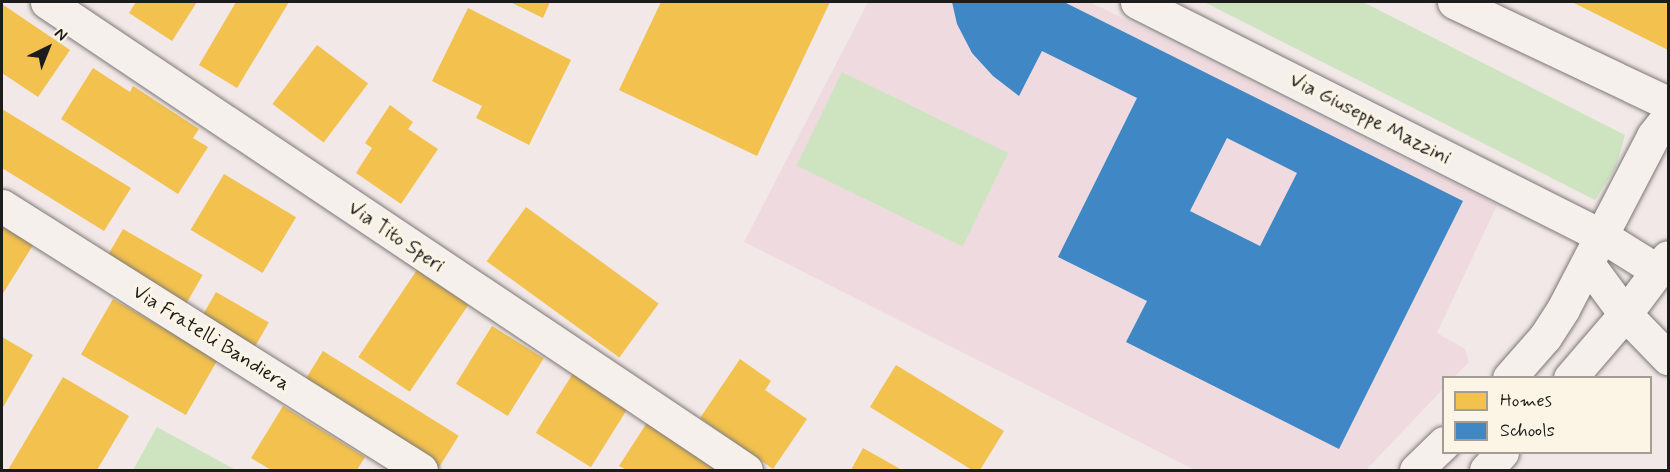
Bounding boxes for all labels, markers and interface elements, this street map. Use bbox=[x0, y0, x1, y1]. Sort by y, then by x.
north arrow bbox=[18, 18, 78, 78]
text: N bbox=[50, 23, 72, 46]
street label: Via Giuseppe Mazzini bbox=[1287, 69, 1453, 169]
street label: Via Tito Speri bbox=[344, 196, 448, 278]
street label: Via Fratelli Bandiera bbox=[129, 280, 293, 396]
legend bbox=[1442, 376, 1652, 454]
text: Homes bbox=[1500, 389, 1552, 413]
text: Schools bbox=[1500, 419, 1555, 443]

